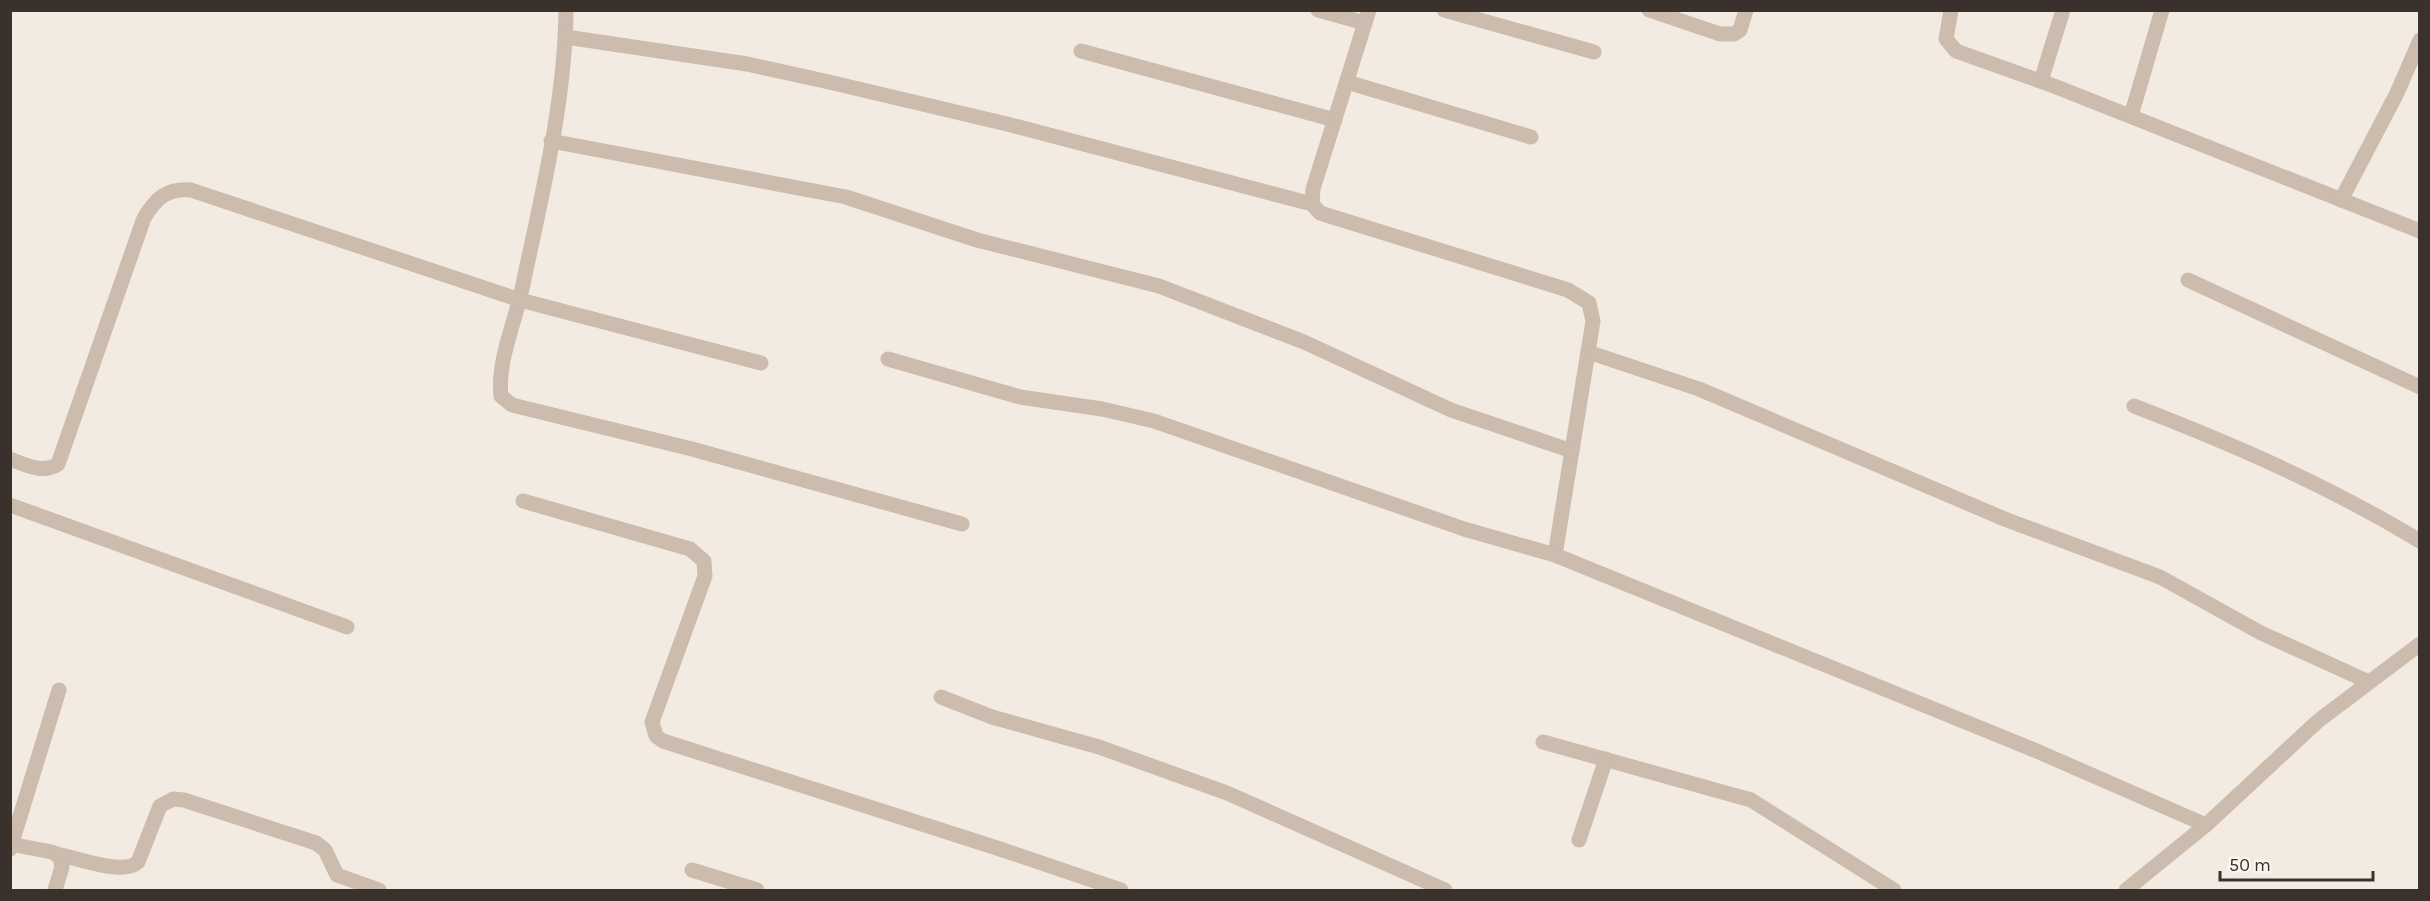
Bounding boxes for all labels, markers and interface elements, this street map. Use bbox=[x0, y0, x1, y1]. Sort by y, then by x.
scale bar bbox=[2220, 844, 2373, 882]
text: 50 m bbox=[2229, 854, 2271, 876]

